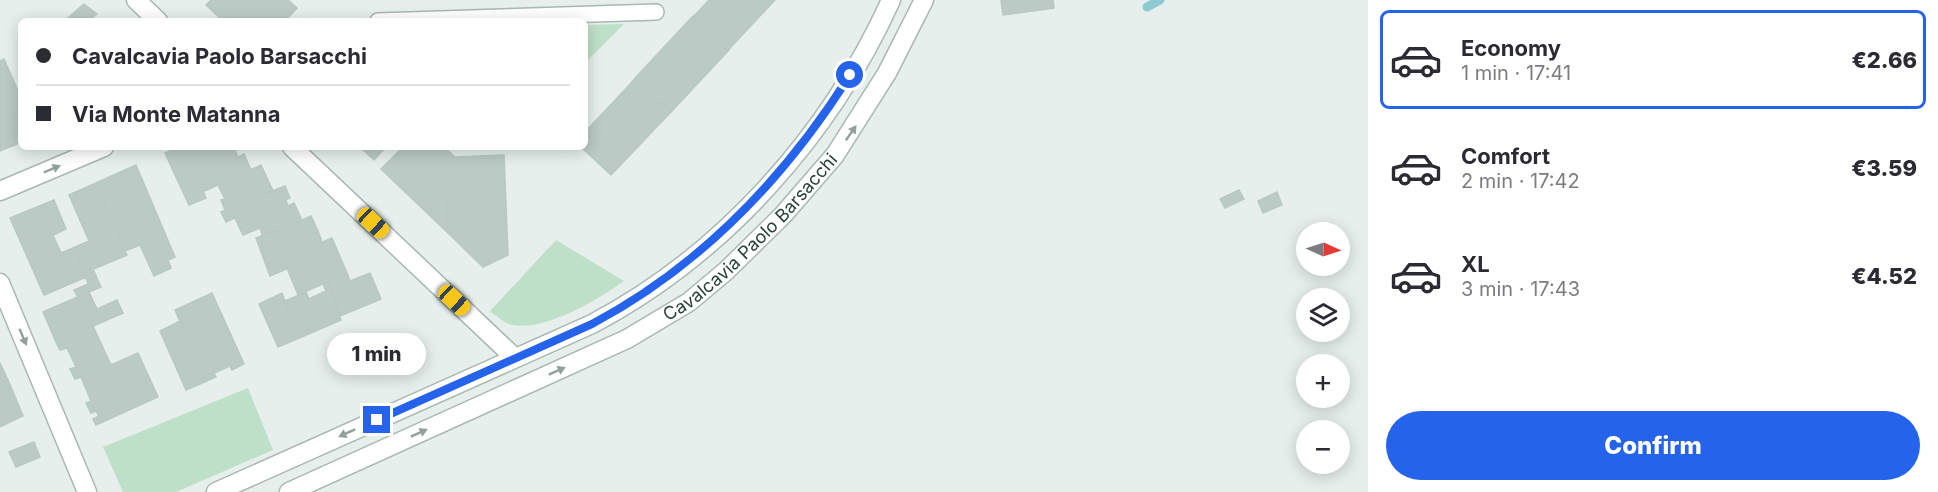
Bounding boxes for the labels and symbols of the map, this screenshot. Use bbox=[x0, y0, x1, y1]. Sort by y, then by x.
route start bbox=[836, 61, 863, 88]
one-way arrow bbox=[845, 125, 857, 141]
street label: Cavalcavia Paolo Barsacchi bbox=[659, 149, 841, 325]
one-way arrow bbox=[43, 164, 61, 173]
car bbox=[354, 204, 392, 242]
north arrow bbox=[1296, 222, 1350, 276]
car bbox=[435, 281, 473, 319]
one-way arrow bbox=[18, 328, 27, 345]
callout: 1 min bbox=[328, 333, 427, 375]
one-way arrow bbox=[548, 365, 566, 375]
route end bbox=[363, 406, 390, 433]
one-way arrow bbox=[410, 428, 428, 438]
one-way arrow bbox=[338, 429, 355, 438]

